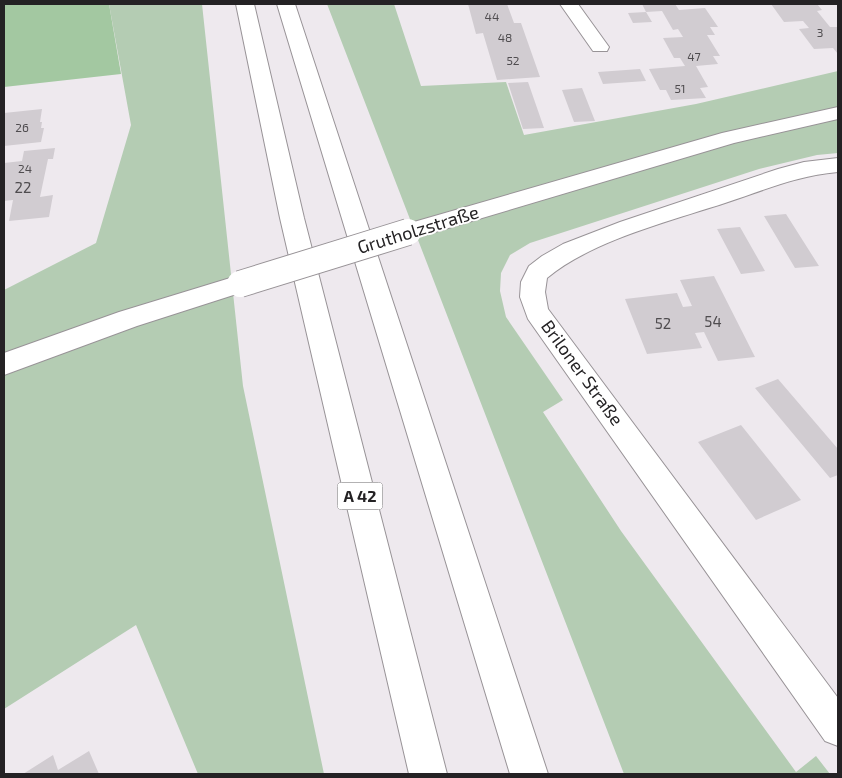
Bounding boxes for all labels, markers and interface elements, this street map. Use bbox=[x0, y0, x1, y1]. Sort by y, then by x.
house number: 44 bbox=[485, 9, 499, 23]
house number: 3 bbox=[817, 25, 823, 39]
house number: 48 bbox=[498, 30, 512, 44]
house number: 47 bbox=[687, 49, 701, 63]
house number: 52 bbox=[506, 53, 520, 67]
house number: 51 bbox=[674, 81, 686, 95]
house number: 26 bbox=[15, 120, 29, 134]
house number: 24 bbox=[18, 161, 32, 175]
house number: 22 bbox=[15, 178, 31, 196]
street label: Grutholzstraße bbox=[354, 200, 481, 258]
house number: 54 bbox=[704, 312, 722, 330]
house number: 52 bbox=[655, 314, 671, 332]
street label: Briloner Straße bbox=[537, 315, 628, 430]
road number: A 42 bbox=[338, 482, 382, 510]

